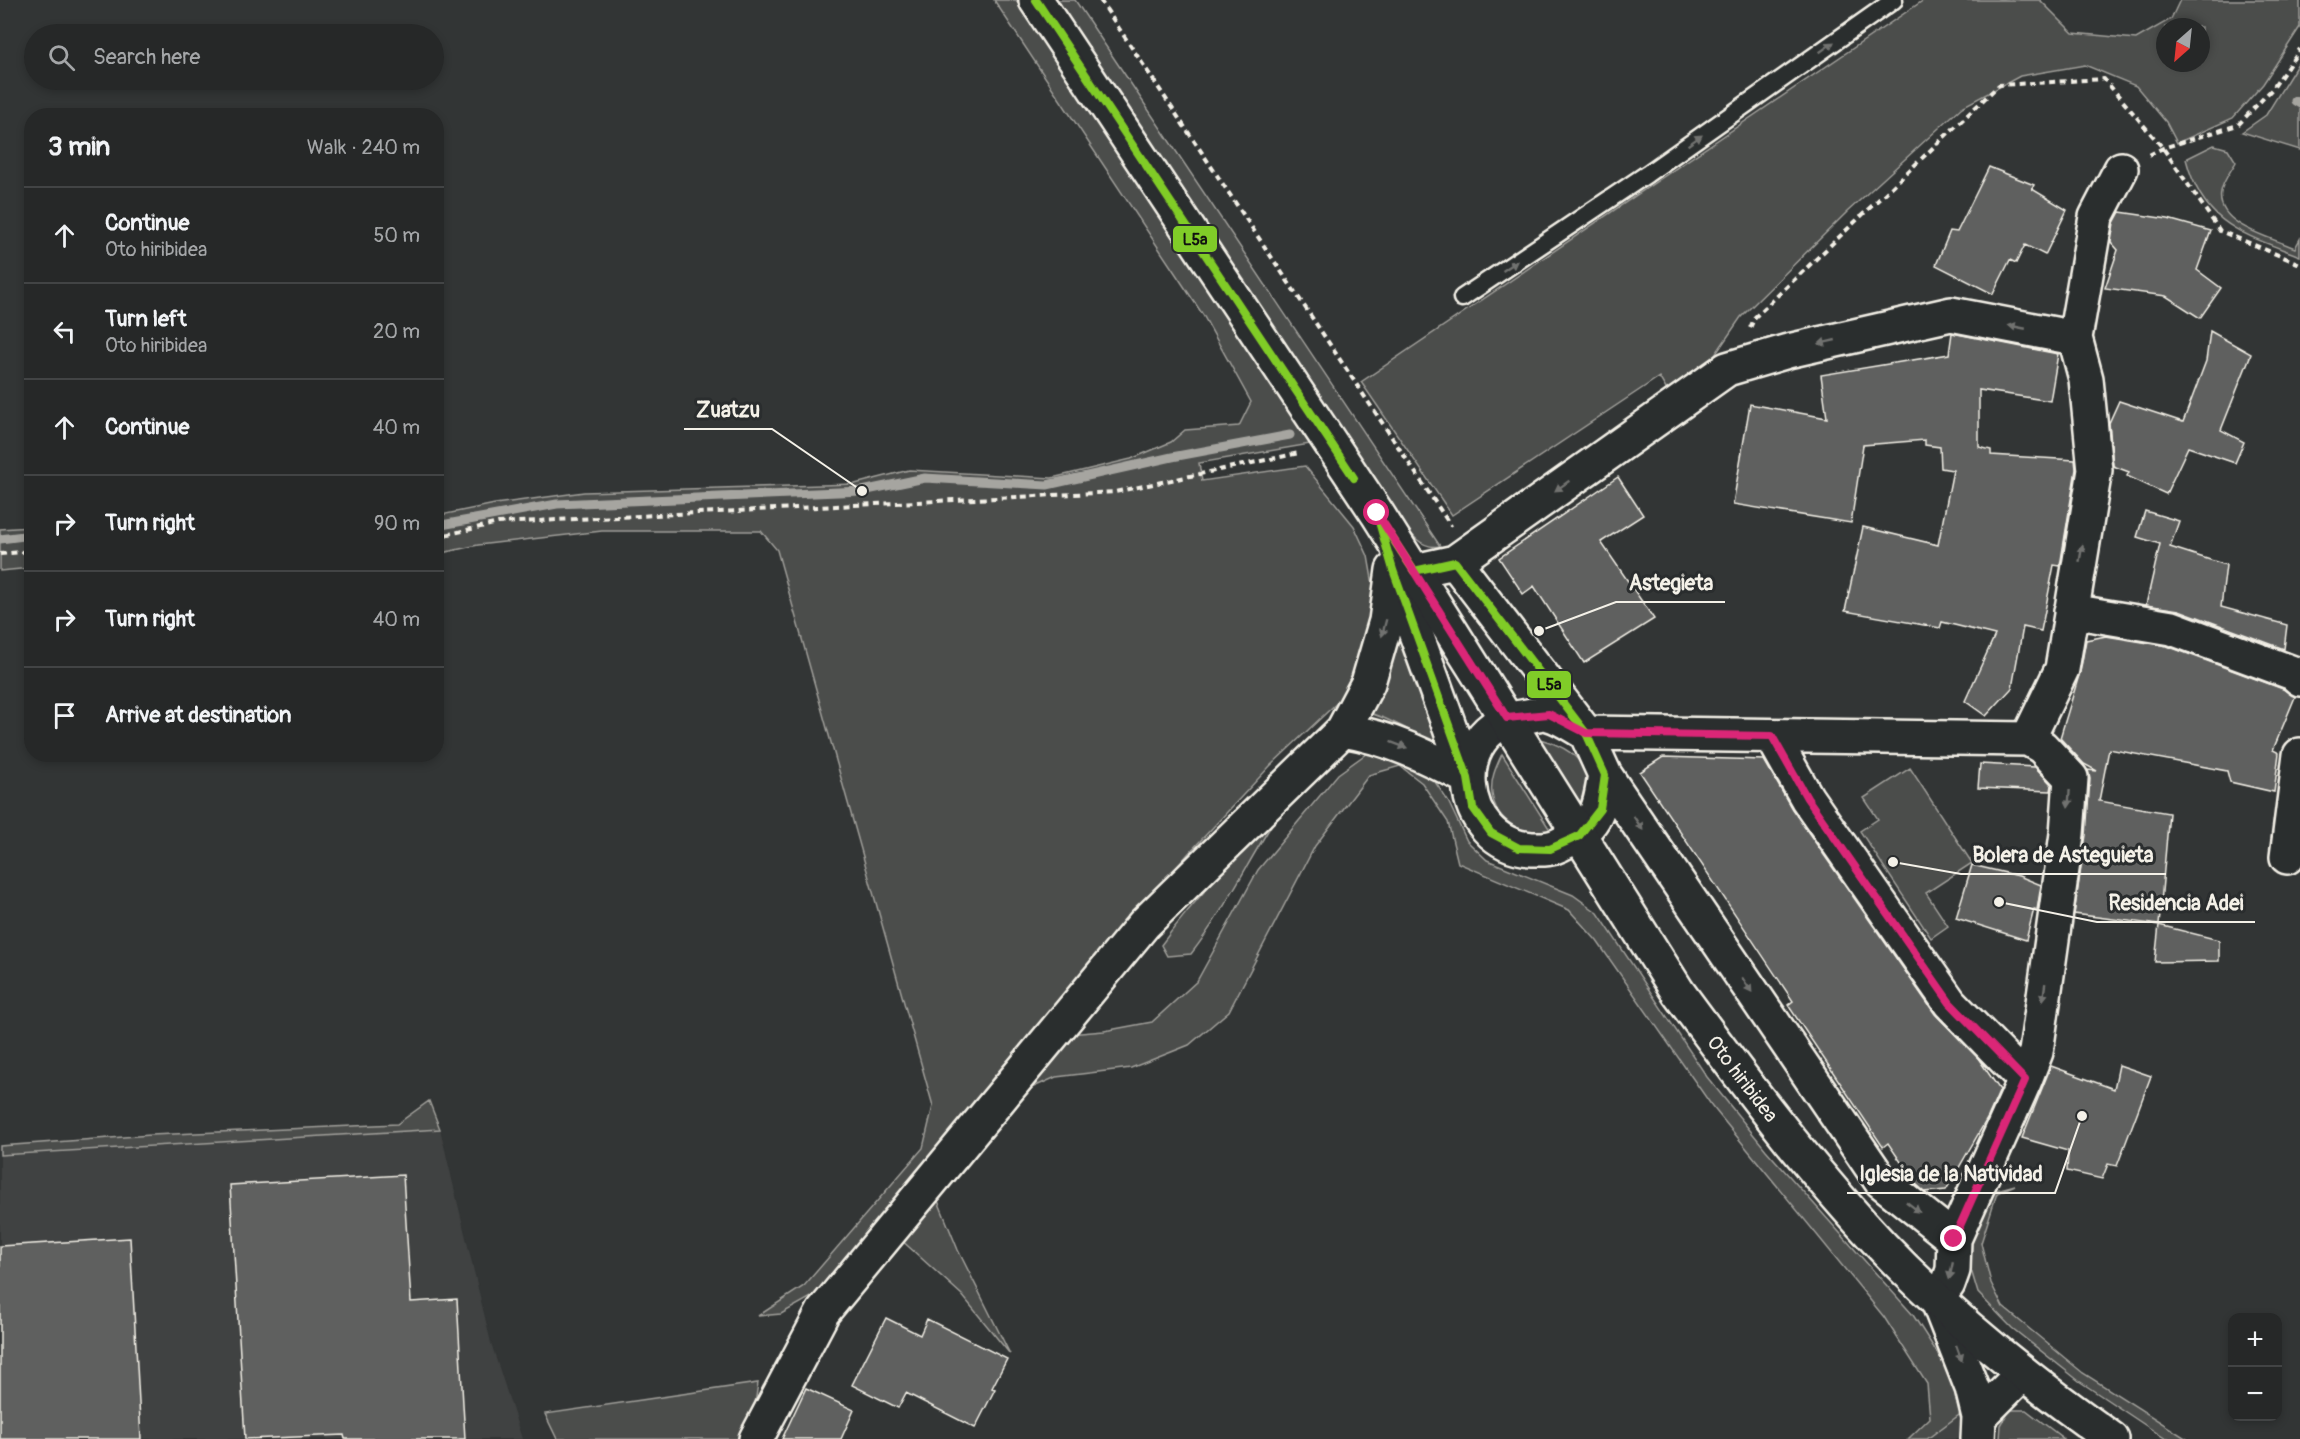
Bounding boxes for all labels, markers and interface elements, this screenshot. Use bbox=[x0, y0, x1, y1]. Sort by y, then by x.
north arrow bbox=[2156, 18, 2210, 72]
search box bbox=[24, 24, 444, 90]
icon: search bbox=[45, 41, 78, 74]
one-way arrow bbox=[1819, 42, 1835, 53]
text: Search here bbox=[93, 43, 200, 71]
text: 3 min bbox=[48, 131, 110, 163]
one-way arrow bbox=[1686, 134, 1702, 146]
text: Walk · 240 m bbox=[307, 135, 420, 160]
text: Continue bbox=[105, 209, 189, 237]
icon: ahead bbox=[48, 219, 81, 252]
text: 50 m bbox=[373, 223, 420, 248]
line badge: L5a bbox=[1172, 225, 1218, 253]
text: L5a bbox=[1182, 230, 1208, 250]
text: Oto hiribidea bbox=[105, 237, 207, 262]
one-way arrow bbox=[1502, 260, 1518, 272]
text: Turn left bbox=[105, 305, 187, 333]
icon: left bbox=[48, 315, 81, 348]
text: 20 m bbox=[373, 319, 420, 344]
one-way arrow bbox=[2008, 322, 2027, 331]
text: Oto hiribidea bbox=[105, 333, 207, 358]
one-way arrow bbox=[1817, 338, 1836, 347]
callout: Zuatzu bbox=[684, 390, 772, 429]
text: Zuatzu bbox=[696, 397, 760, 424]
icon: ahead bbox=[48, 411, 81, 444]
text: Continue bbox=[105, 413, 189, 441]
text: 40 m bbox=[373, 415, 420, 440]
one-way arrow bbox=[1554, 480, 1570, 492]
route start bbox=[1363, 499, 1389, 525]
icon: right bbox=[48, 507, 81, 540]
text: Turn right bbox=[105, 509, 195, 537]
text: 90 m bbox=[374, 511, 420, 536]
one-way arrow bbox=[2077, 544, 2086, 563]
callout: Astegieta bbox=[1616, 563, 1725, 602]
text: Astegieta bbox=[1629, 570, 1714, 597]
icon: right bbox=[48, 603, 81, 636]
text: Turn right bbox=[105, 605, 195, 633]
text: 40 m bbox=[373, 607, 420, 632]
one-way arrow bbox=[1378, 619, 1388, 637]
line badge: L5a bbox=[1526, 670, 1572, 699]
text: L5a bbox=[1536, 675, 1562, 695]
icon: arrive bbox=[48, 699, 81, 732]
text: Arrive at destination bbox=[105, 701, 291, 729]
one-way arrow bbox=[1391, 740, 1409, 750]
one-way arrow bbox=[2064, 789, 2074, 808]
one-way arrow bbox=[1632, 815, 1643, 831]
callout: Bolera de Asteguieta bbox=[1961, 835, 2166, 874]
text: Bolera de Asteguieta bbox=[1972, 842, 2154, 869]
callout: Residencia Adei bbox=[2097, 883, 2255, 922]
text: Residencia Adei bbox=[2109, 890, 2244, 917]
one-way arrow bbox=[1742, 976, 1753, 993]
one-way arrow bbox=[2040, 983, 2049, 1002]
street label: Oto hiribidea bbox=[1702, 1030, 1784, 1127]
callout: Iglesia de la Natividad bbox=[1847, 1154, 2055, 1193]
text: Iglesia de la Natividad bbox=[1859, 1161, 2043, 1188]
one-way arrow bbox=[1905, 1200, 1921, 1213]
route end bbox=[1940, 1225, 1966, 1251]
one-way arrow bbox=[1946, 1262, 1955, 1281]
map controls bbox=[2228, 1313, 2282, 1421]
button: + bbox=[2228, 1313, 2282, 1367]
one-way arrow bbox=[1954, 1344, 1964, 1362]
button: − bbox=[2228, 1367, 2282, 1421]

